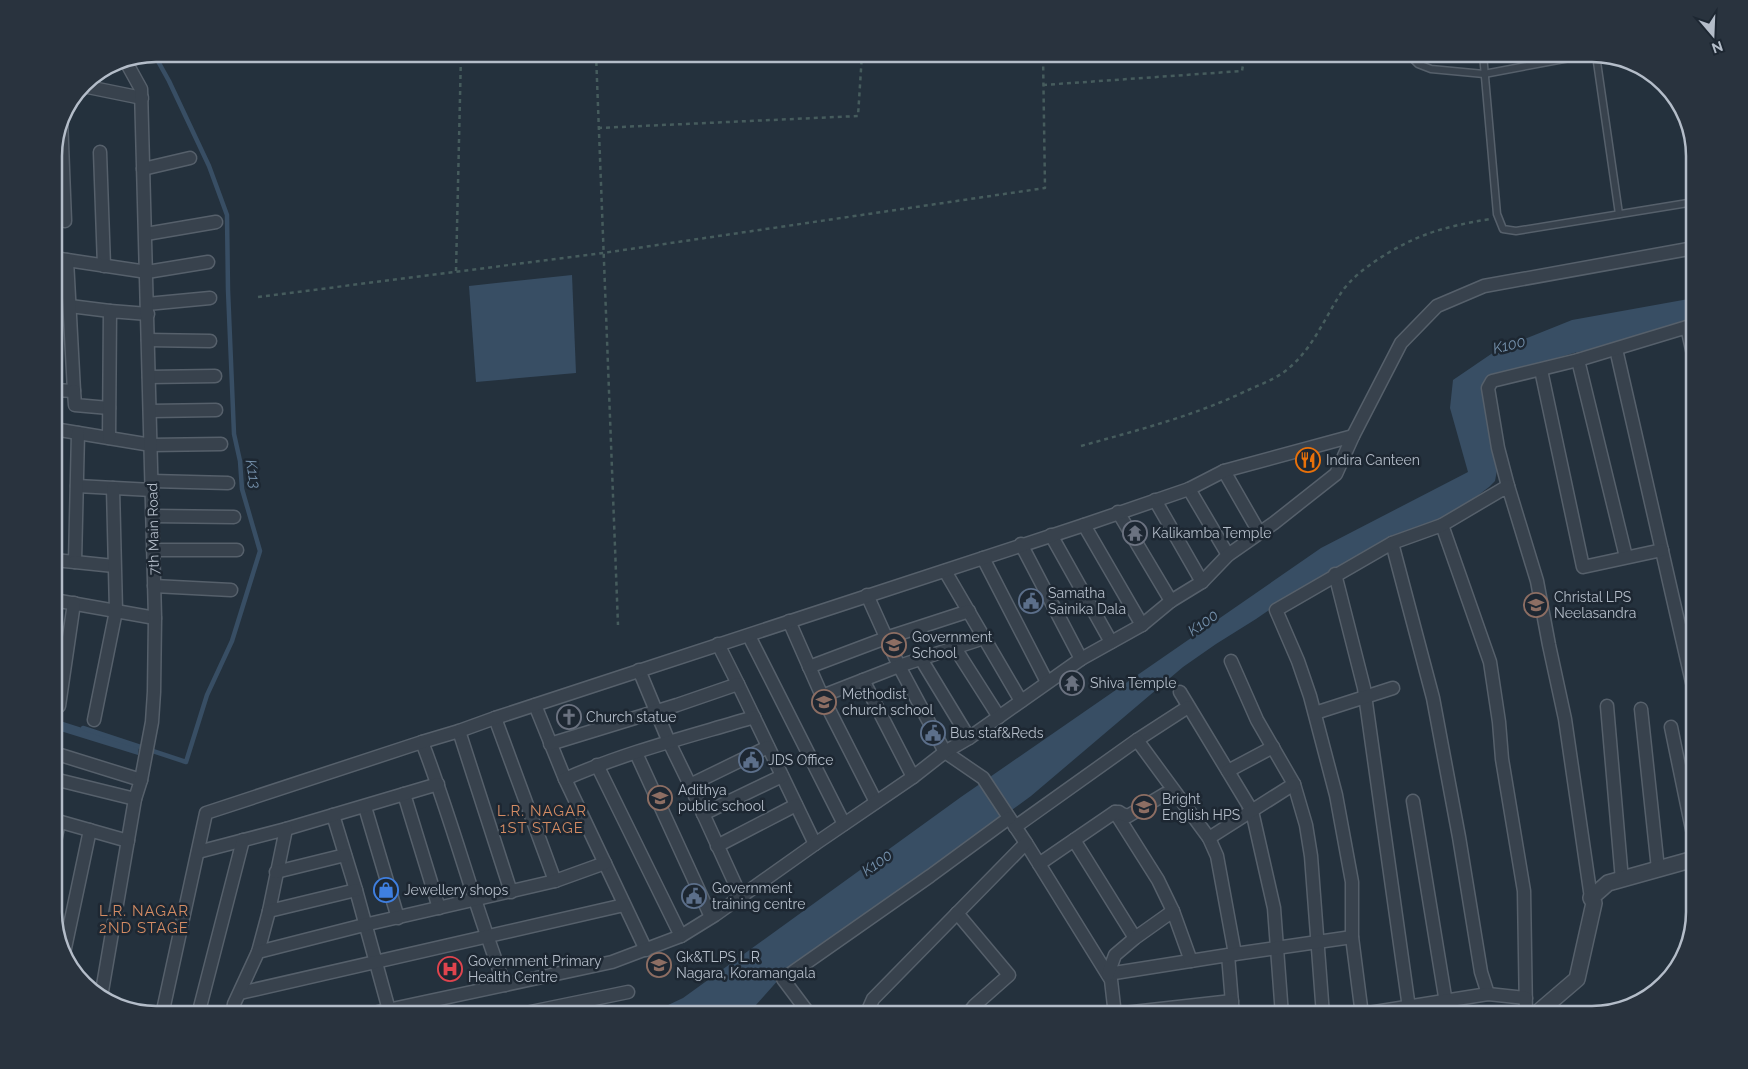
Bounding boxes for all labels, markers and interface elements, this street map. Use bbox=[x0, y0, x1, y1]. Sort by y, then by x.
north arrow bbox=[1688, 10, 1738, 60]
text: N bbox=[1710, 38, 1725, 57]
water label: K100 bbox=[1491, 332, 1527, 358]
restaurant icon: Indira Canteen bbox=[1295, 447, 1321, 473]
place label: Indira Canteen bbox=[1326, 452, 1420, 468]
water label: K113 bbox=[242, 458, 264, 490]
street label: 7th Main Road bbox=[144, 483, 162, 575]
temple icon: Kalikamba Temple bbox=[1122, 520, 1148, 546]
place label: Kalikamba Temple bbox=[1152, 525, 1272, 541]
place label: Samatha Sainika Dala bbox=[1048, 585, 1126, 617]
public building icon: Samatha Sainika Dala bbox=[1018, 588, 1044, 614]
place label: Christal LPS Neelasandra bbox=[1554, 589, 1636, 621]
school or university icon: Christal LPS Neelasandra bbox=[1523, 592, 1549, 618]
water label: K100 bbox=[1184, 606, 1222, 640]
place label: Government School bbox=[912, 629, 993, 661]
school or university icon: Government School bbox=[881, 632, 907, 658]
temple icon: Shiva Temple bbox=[1059, 670, 1085, 696]
place label: Shiva Temple bbox=[1090, 675, 1177, 691]
place label: Methodist church school bbox=[842, 686, 934, 718]
school or university icon: Methodist church school bbox=[811, 689, 837, 715]
church icon: Church statue bbox=[556, 704, 582, 730]
place label: Church statue bbox=[586, 709, 676, 725]
public building icon: Bus staf&Reds bbox=[920, 720, 946, 746]
place label: Bus staf&Reds bbox=[950, 725, 1044, 741]
public building icon: JDS Office bbox=[738, 747, 764, 773]
place label: JDS Office bbox=[768, 752, 833, 768]
place label: Adithya public school bbox=[678, 782, 765, 814]
school or university icon: Adithya public school bbox=[647, 785, 673, 811]
place label: Bright English HPS bbox=[1162, 791, 1241, 823]
school or university icon: Bright English HPS bbox=[1131, 794, 1157, 820]
district label: L.R. NAGAR 1ST STAGE bbox=[497, 802, 587, 837]
water label: K100 bbox=[858, 846, 896, 880]
shop icon: Jewellery shops bbox=[373, 877, 399, 903]
place label: Government training centre bbox=[712, 880, 805, 912]
place label: Jewellery shops bbox=[404, 882, 508, 898]
public building icon: Government training centre bbox=[681, 883, 707, 909]
district label: L.R. NAGAR 2ND STAGE bbox=[99, 902, 189, 937]
place label: Gk&TLPS L R Nagara, Koramangala bbox=[676, 949, 816, 981]
school or university icon: Gk&TLPS L R Nagara, Koramangala bbox=[646, 952, 672, 978]
place label: Government Primary Health Centre bbox=[468, 953, 602, 985]
hospital icon: Government Primary Health Centre bbox=[437, 956, 463, 982]

